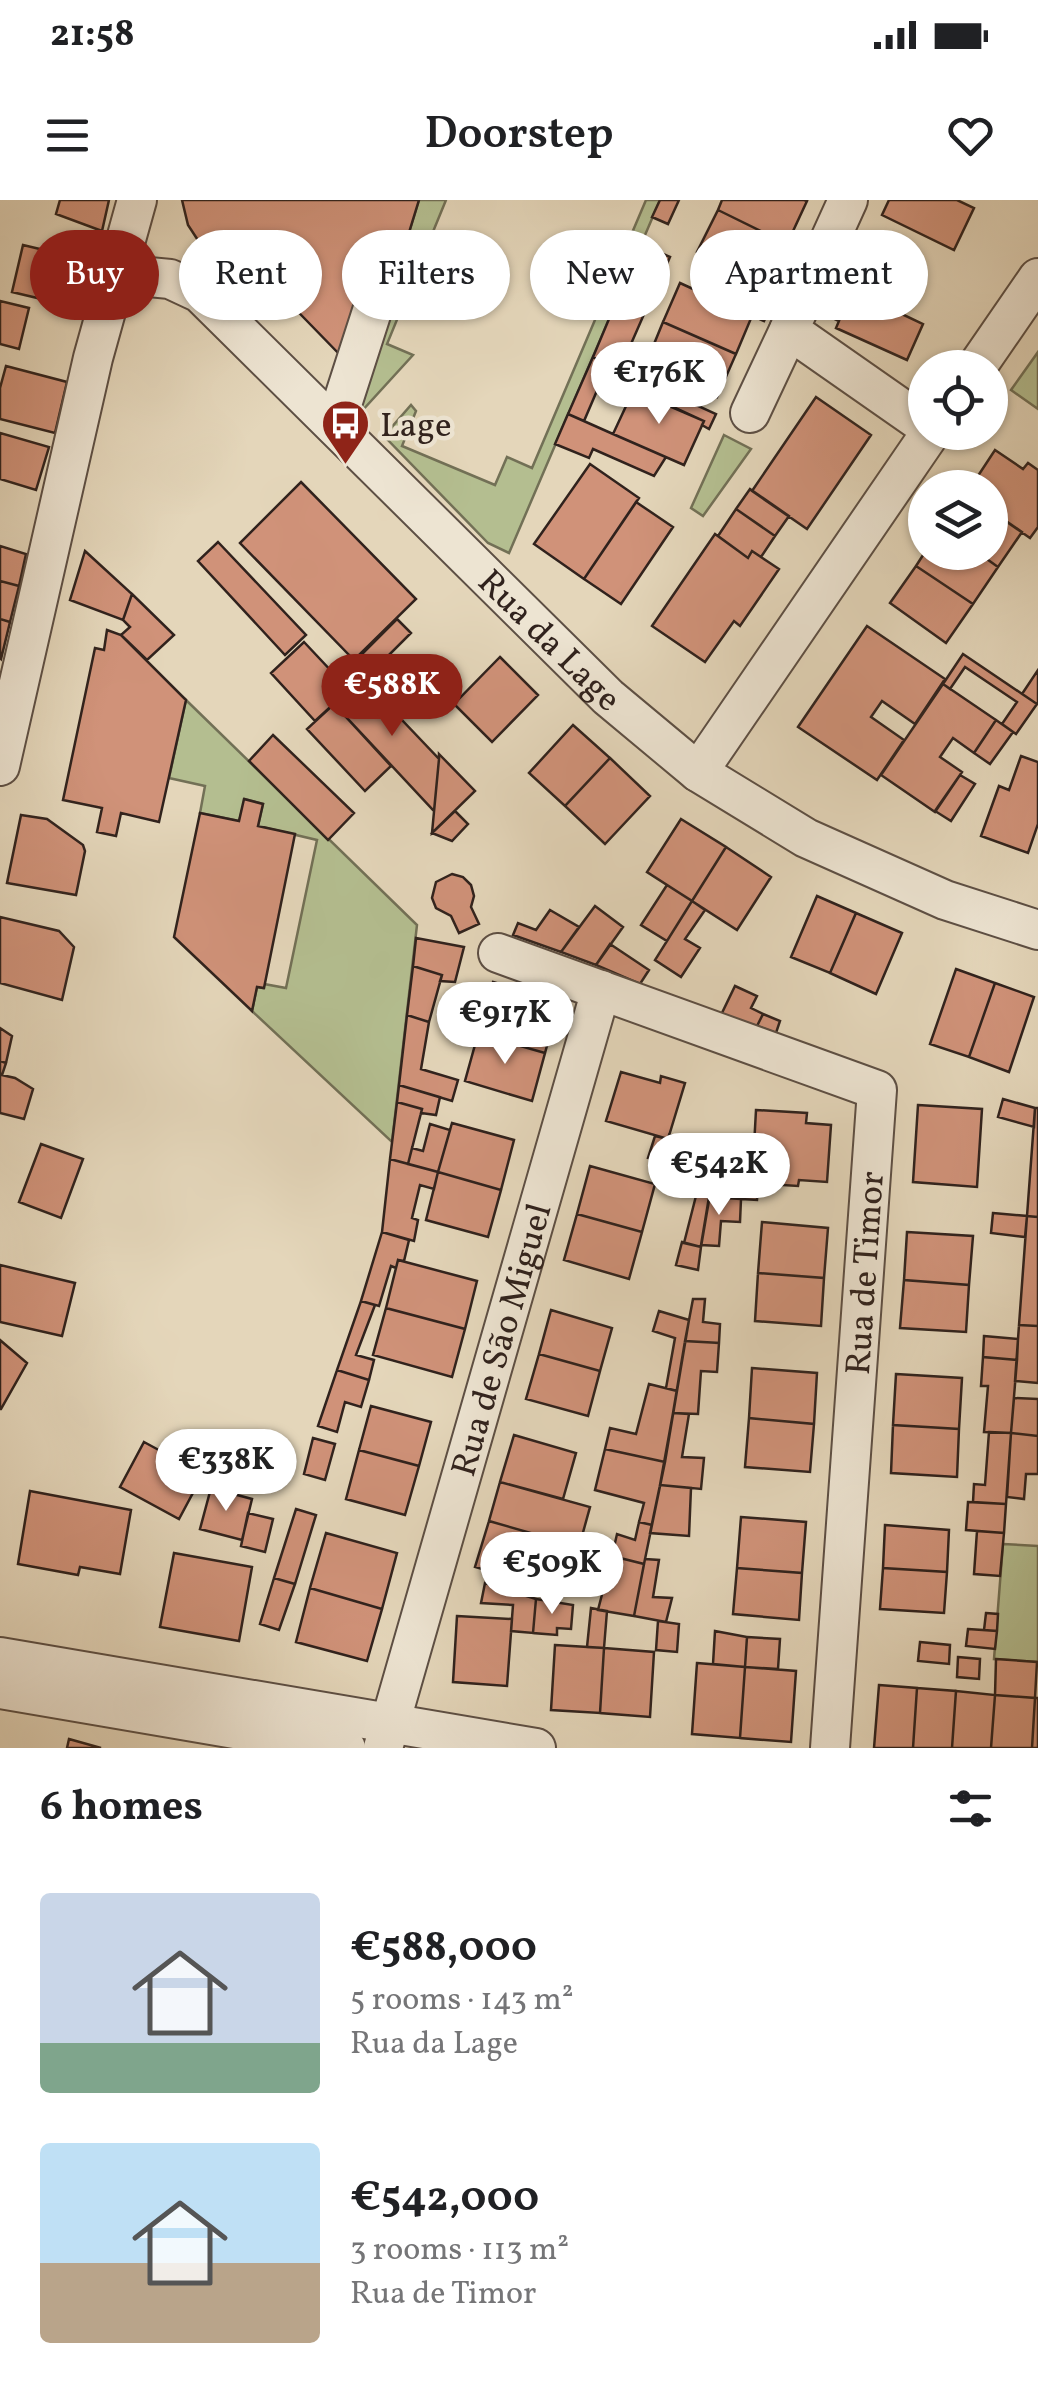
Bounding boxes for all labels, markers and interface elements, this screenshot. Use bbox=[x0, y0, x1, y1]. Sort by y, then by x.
text: 21:58 bbox=[50, 9, 135, 62]
text: Doorstep bbox=[424, 104, 614, 167]
icon: menu bbox=[40, 108, 95, 163]
icon: heart bbox=[943, 108, 998, 163]
chip: Buy bbox=[30, 230, 159, 320]
chip: Rent bbox=[179, 230, 322, 320]
chip: Filters bbox=[342, 230, 510, 320]
chip: New bbox=[530, 230, 670, 320]
chip: Apartment bbox=[690, 230, 928, 320]
pin: €176K bbox=[589, 342, 729, 427]
map controls bbox=[908, 350, 1008, 570]
button: locate bbox=[908, 350, 1008, 450]
text: €176K bbox=[613, 352, 705, 396]
bus stop icon: Lage bbox=[319, 398, 371, 466]
place label: Lage bbox=[380, 403, 452, 451]
button: layers bbox=[908, 470, 1008, 570]
street label: Rua da Lage bbox=[466, 560, 629, 724]
pin: €588K bbox=[322, 654, 462, 739]
text: €588K bbox=[343, 664, 441, 708]
pin: €917K bbox=[435, 982, 575, 1067]
text: €917K bbox=[459, 992, 551, 1036]
pin: €542K bbox=[649, 1133, 789, 1218]
text: €542K bbox=[670, 1143, 768, 1187]
street label: Rua de Timor bbox=[836, 1170, 898, 1377]
street label: Rua de São Miguel bbox=[441, 1198, 565, 1482]
pin: €338K bbox=[156, 1429, 296, 1514]
text: €338K bbox=[178, 1439, 274, 1483]
pin: €509K bbox=[482, 1532, 622, 1617]
text: €509K bbox=[502, 1542, 602, 1586]
text: 6 homes bbox=[40, 1779, 203, 1838]
icon: filters bbox=[943, 1781, 998, 1836]
text: €588,000 bbox=[350, 1920, 537, 1979]
icon: home bbox=[120, 1933, 240, 2053]
text: 5 rooms · 143 m² bbox=[350, 1979, 574, 2023]
text: Rua da Lage bbox=[350, 2023, 518, 2067]
text: €542,000 bbox=[350, 2170, 539, 2229]
icon: home bbox=[120, 2183, 240, 2303]
text: 3 rooms · 113 m² bbox=[350, 2229, 569, 2273]
text: Rua de Timor bbox=[350, 2273, 536, 2317]

